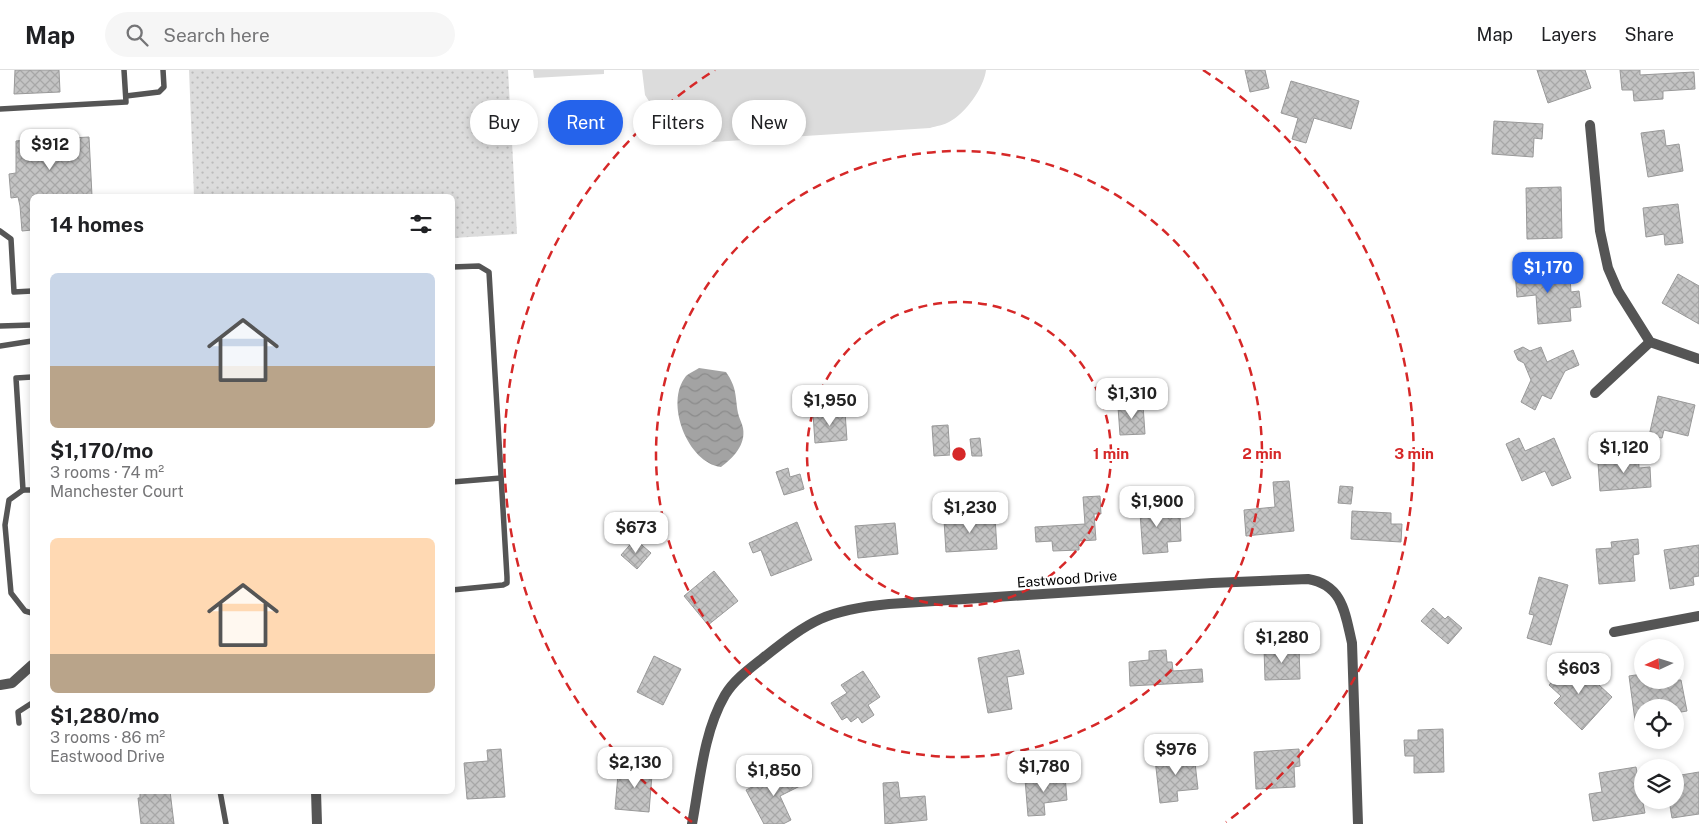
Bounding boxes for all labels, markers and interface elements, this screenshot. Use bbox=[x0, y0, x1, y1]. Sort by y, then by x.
search box bbox=[105, 12, 455, 57]
text: Map bbox=[25, 21, 75, 49]
icon: search bbox=[123, 21, 151, 49]
text: Search here bbox=[163, 24, 270, 46]
text: Map bbox=[1477, 24, 1513, 45]
text: Layers bbox=[1541, 24, 1597, 45]
text: Share bbox=[1625, 24, 1674, 45]
chip: Buy bbox=[470, 100, 538, 145]
chip: Rent bbox=[548, 100, 623, 145]
chip: Filters bbox=[633, 100, 722, 145]
chip: New bbox=[732, 100, 806, 145]
pin: $912 bbox=[20, 128, 80, 171]
text: $912 bbox=[31, 135, 69, 154]
icon: filters bbox=[407, 210, 435, 238]
text: 14 homes bbox=[50, 212, 144, 237]
pin: $1,170 bbox=[1507, 252, 1589, 294]
text: $1,170 bbox=[1523, 258, 1573, 277]
icon: home bbox=[198, 305, 288, 395]
pin: $1,310 bbox=[1091, 378, 1173, 420]
pin: $1,950 bbox=[789, 384, 871, 427]
text: $1,310 bbox=[1107, 384, 1157, 403]
text: $1,950 bbox=[803, 391, 857, 410]
pin: $1,120 bbox=[1583, 432, 1665, 474]
text: $1,170/mo bbox=[50, 438, 153, 463]
text: $1,120 bbox=[1599, 438, 1649, 457]
centre of rings bbox=[950, 445, 968, 463]
text: 1 min bbox=[1093, 445, 1129, 462]
text: 2 min bbox=[1242, 445, 1282, 462]
text: 3 min bbox=[1394, 445, 1434, 462]
text: 3 rooms · 74 m² bbox=[50, 463, 164, 482]
text: Manchester Court bbox=[50, 482, 184, 501]
pin: $1,900 bbox=[1116, 486, 1198, 528]
pin: $1,230 bbox=[929, 492, 1011, 534]
text: $1,900 bbox=[1130, 492, 1184, 511]
text: $1,230 bbox=[943, 498, 997, 517]
pin: $673 bbox=[606, 512, 666, 554]
text: $673 bbox=[615, 518, 657, 537]
street label: Eastwood Drive bbox=[1016, 568, 1118, 590]
icon: home bbox=[198, 570, 288, 660]
pin: $1,280 bbox=[1241, 622, 1323, 664]
text: $1,280 bbox=[1255, 628, 1309, 647]
north arrow bbox=[1634, 639, 1684, 689]
map controls bbox=[1634, 639, 1684, 809]
pin: $603 bbox=[1549, 652, 1609, 695]
text: $603 bbox=[1558, 659, 1600, 678]
button: locate bbox=[1634, 699, 1684, 749]
text: $1,280/mo bbox=[50, 703, 159, 728]
text: 3 rooms · 86 m² bbox=[50, 728, 165, 747]
pin: $976 bbox=[1146, 734, 1206, 776]
text: $976 bbox=[1155, 740, 1197, 759]
pin: $2,130 bbox=[594, 746, 676, 789]
text: Eastwood Drive bbox=[50, 747, 165, 766]
pin: $1,780 bbox=[1003, 750, 1085, 793]
text: $2,130 bbox=[608, 753, 662, 772]
pin: $1,850 bbox=[733, 754, 815, 797]
text: $1,780 bbox=[1018, 757, 1070, 776]
button: layers bbox=[1634, 759, 1684, 809]
text: $1,850 bbox=[747, 761, 801, 780]

